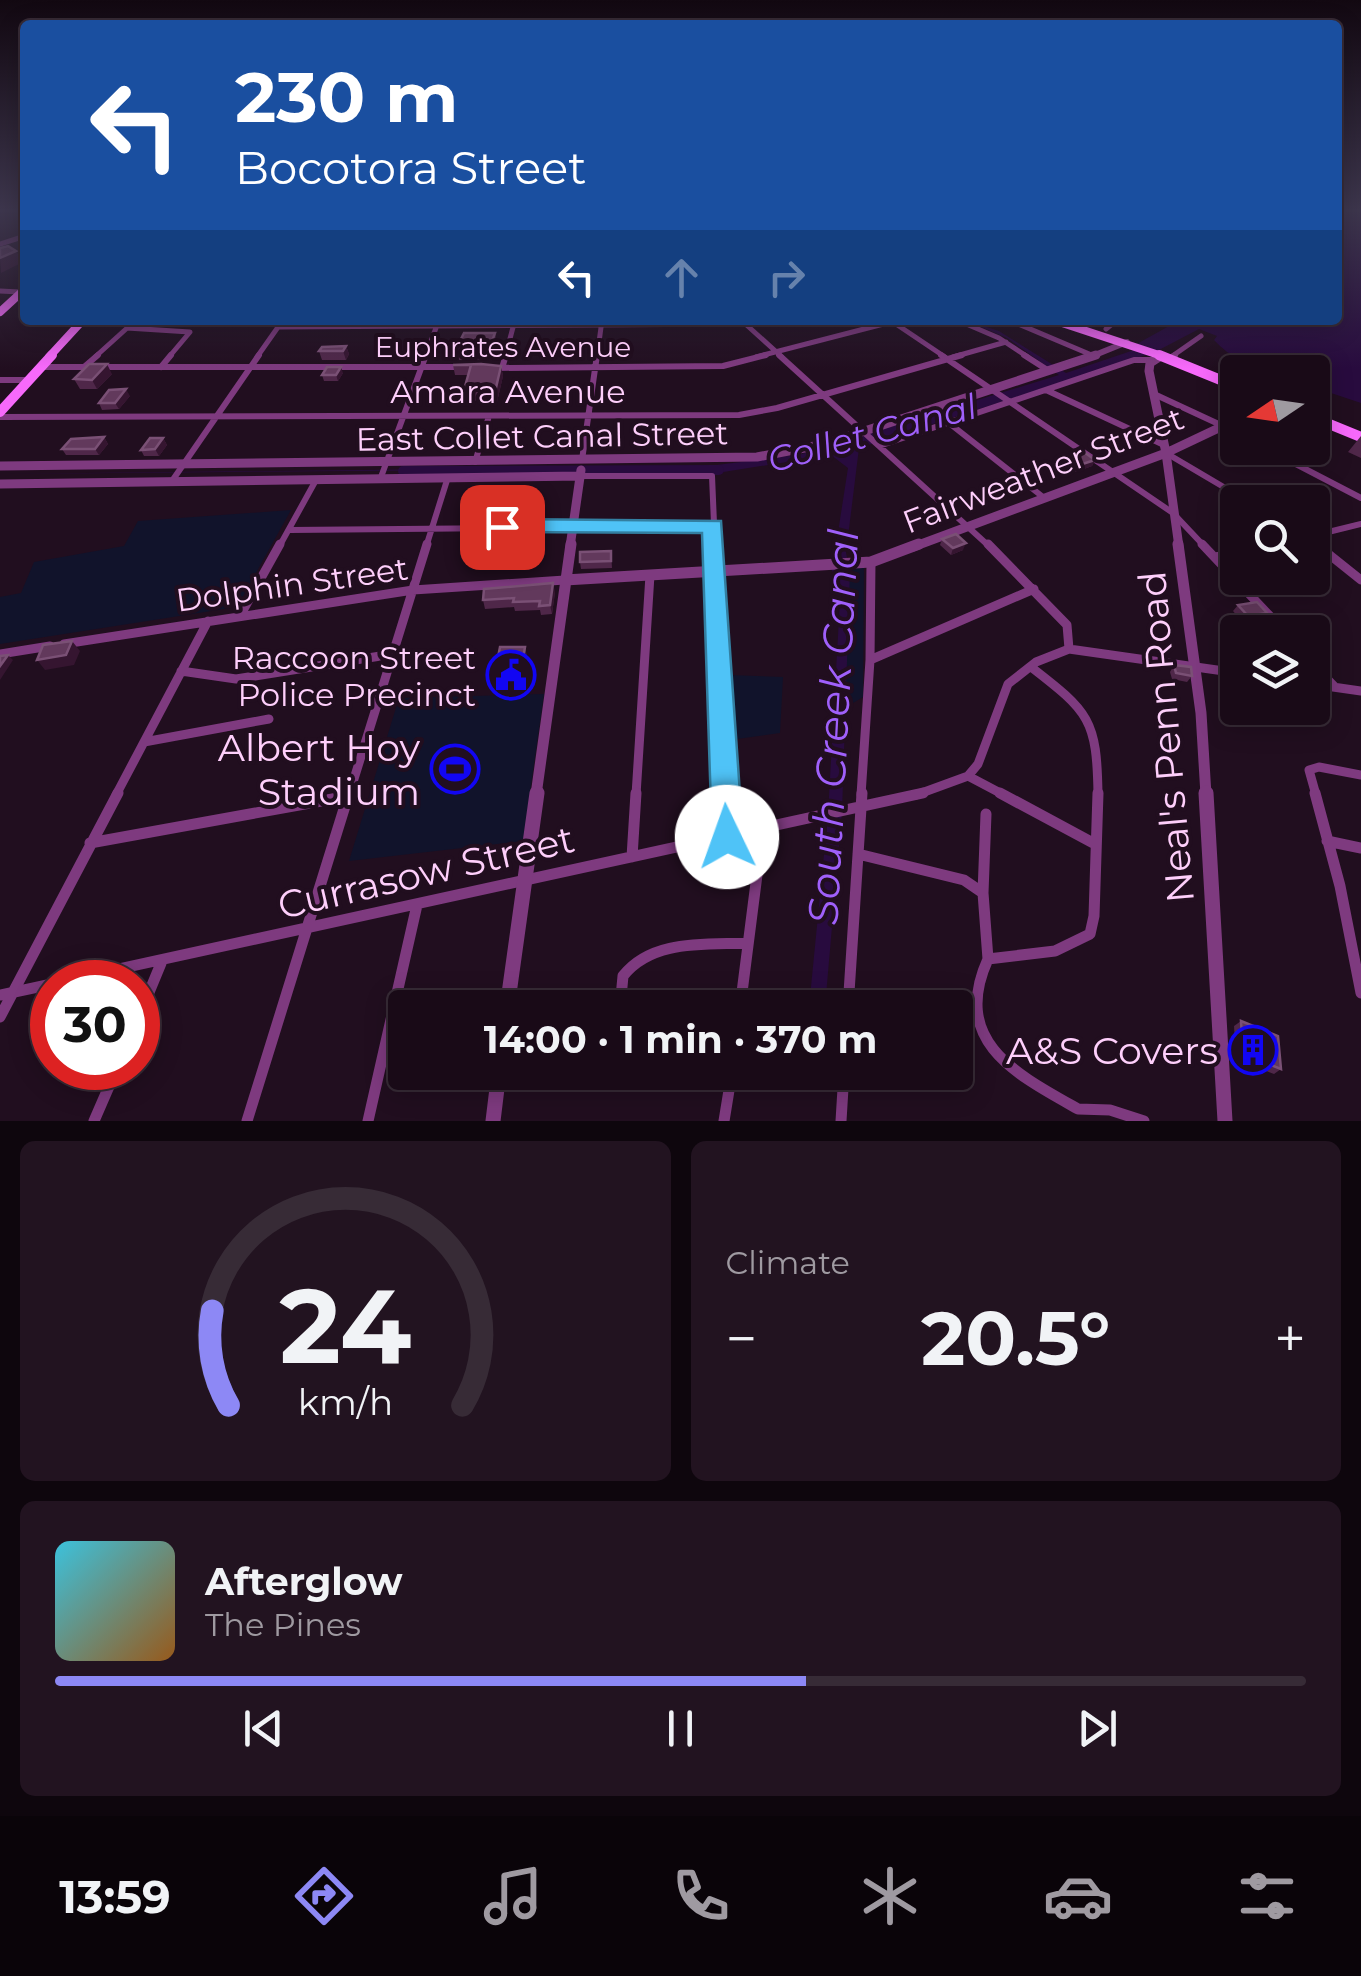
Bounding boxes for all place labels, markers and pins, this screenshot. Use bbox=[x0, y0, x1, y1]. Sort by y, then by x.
pin bbox=[460, 485, 545, 570]
place label: Raccoon Street Police Precinct bbox=[232, 638, 476, 714]
public building icon: Raccoon Street Police Precinct bbox=[485, 649, 537, 701]
place label: Albert Hoy Stadium bbox=[218, 724, 420, 815]
sports icon: Albert Hoy Stadium bbox=[429, 743, 481, 795]
building icon: A&S Covers bbox=[1227, 1024, 1279, 1076]
place label: A&S Covers bbox=[1006, 1027, 1218, 1074]

